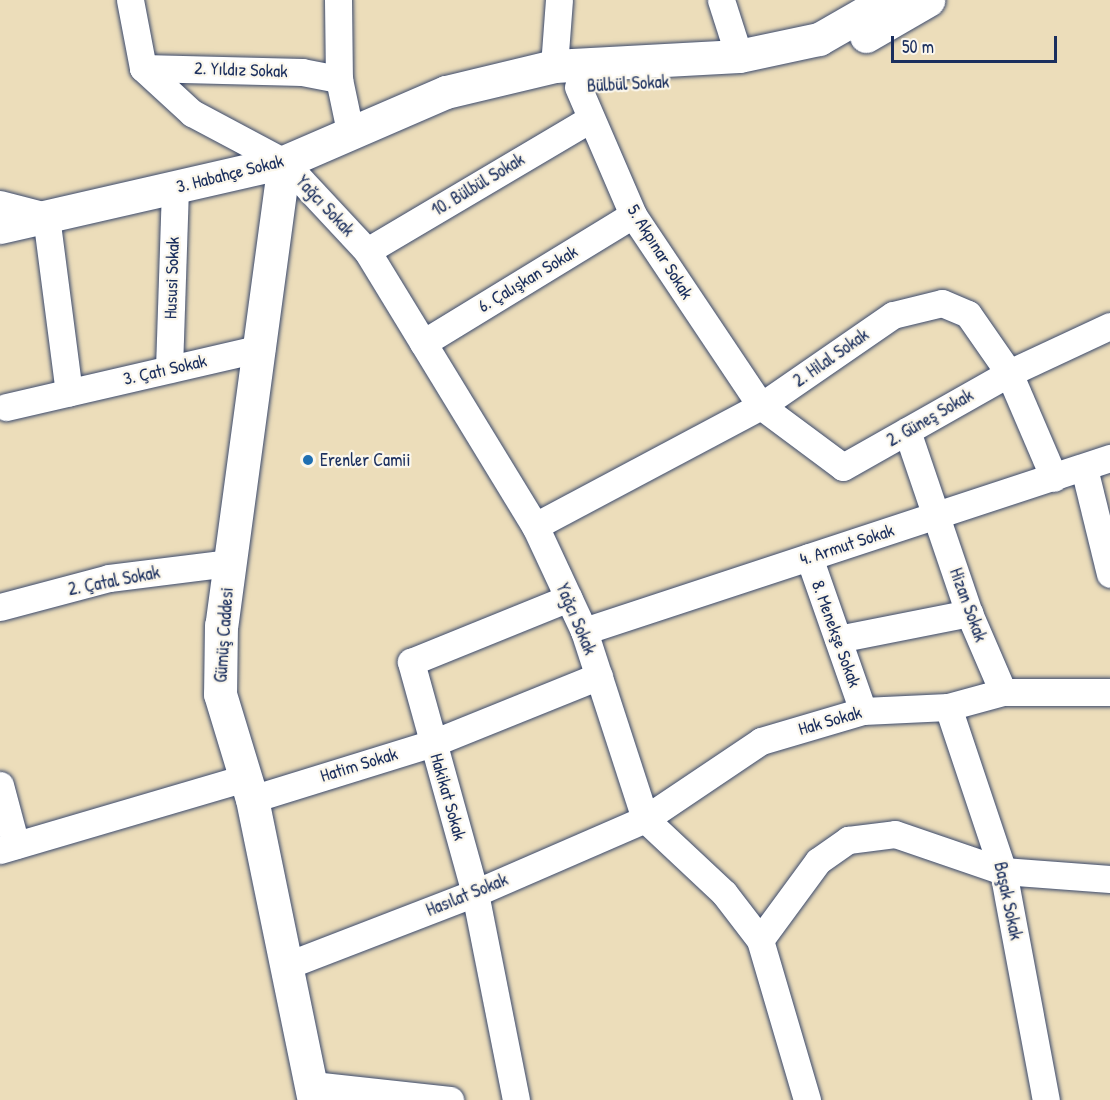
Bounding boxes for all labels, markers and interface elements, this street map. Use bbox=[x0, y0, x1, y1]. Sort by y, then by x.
scale bar bbox=[894, 24, 1060, 62]
text: 50 m bbox=[902, 34, 934, 59]
street label: 2. Yıldız Sokak bbox=[194, 58, 288, 82]
street label: Bülbül Sokak bbox=[586, 71, 670, 97]
street label: 10. Bülbül Sokak bbox=[428, 149, 528, 221]
street label: 3. Habahçe Sokak bbox=[174, 150, 286, 198]
street label: Yağcı Sokak bbox=[291, 171, 359, 241]
street label: 5. Akpınar Sokak bbox=[622, 201, 698, 303]
street label: Hususi Sokak bbox=[160, 236, 184, 320]
street label: 6. Çalışkan Sokak bbox=[474, 241, 582, 317]
street label: 2. Hilal Sokak bbox=[789, 324, 873, 392]
street label: 3. Çatı Sokak bbox=[121, 350, 209, 390]
street label: 2. Güneş Sokak bbox=[883, 385, 977, 451]
place label: Erenler Camii bbox=[320, 449, 410, 471]
marker: Erenler Camii bbox=[301, 453, 315, 467]
street label: 4. Armut Sokak bbox=[797, 520, 897, 570]
street label: 2. Çatal Sokak bbox=[66, 562, 162, 600]
street label: Hizan Sokak bbox=[945, 565, 991, 645]
street label: 8. Menekşe Sokak bbox=[807, 578, 865, 690]
street label: Yağcı Sokak bbox=[551, 580, 601, 658]
street label: Gümüş Caddesi bbox=[210, 587, 238, 683]
street label: Hak Sokak bbox=[796, 702, 864, 740]
street label: Hatim Sokak bbox=[318, 743, 400, 787]
street label: Hakikat Sokak bbox=[425, 751, 471, 843]
street label: Başak Sokak bbox=[989, 860, 1027, 942]
street label: Hasılat Sokak bbox=[423, 869, 511, 921]

